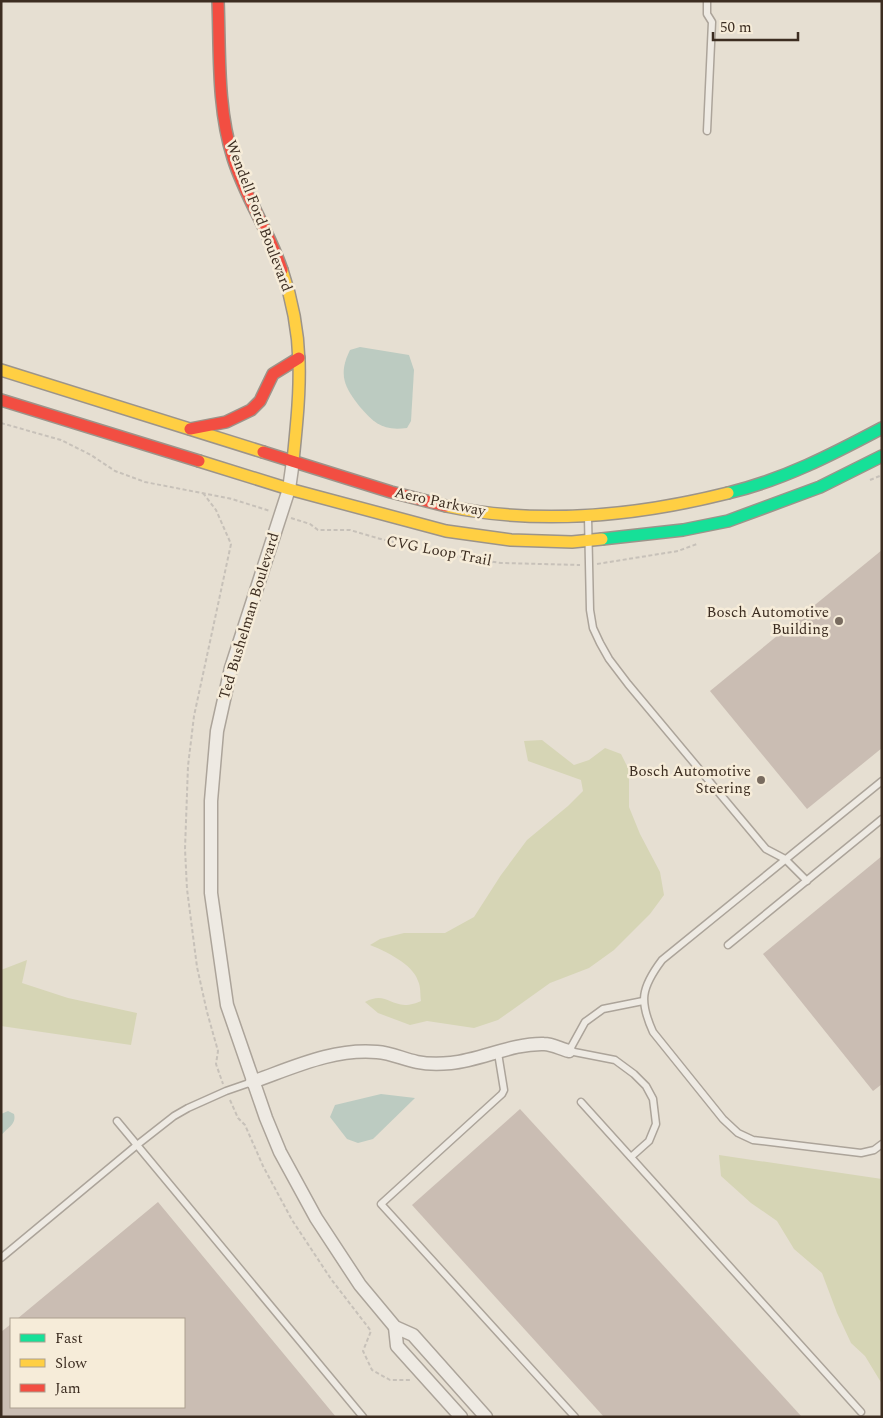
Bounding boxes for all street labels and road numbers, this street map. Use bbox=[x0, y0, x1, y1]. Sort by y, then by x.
street label: Wendell Ford Boulevard bbox=[219, 137, 299, 295]
street label: Aero Parkway bbox=[392, 481, 489, 523]
street label: Ted Bushelman Boulevard bbox=[213, 530, 285, 702]
street label: CVG Loop Trail bbox=[384, 530, 494, 572]

